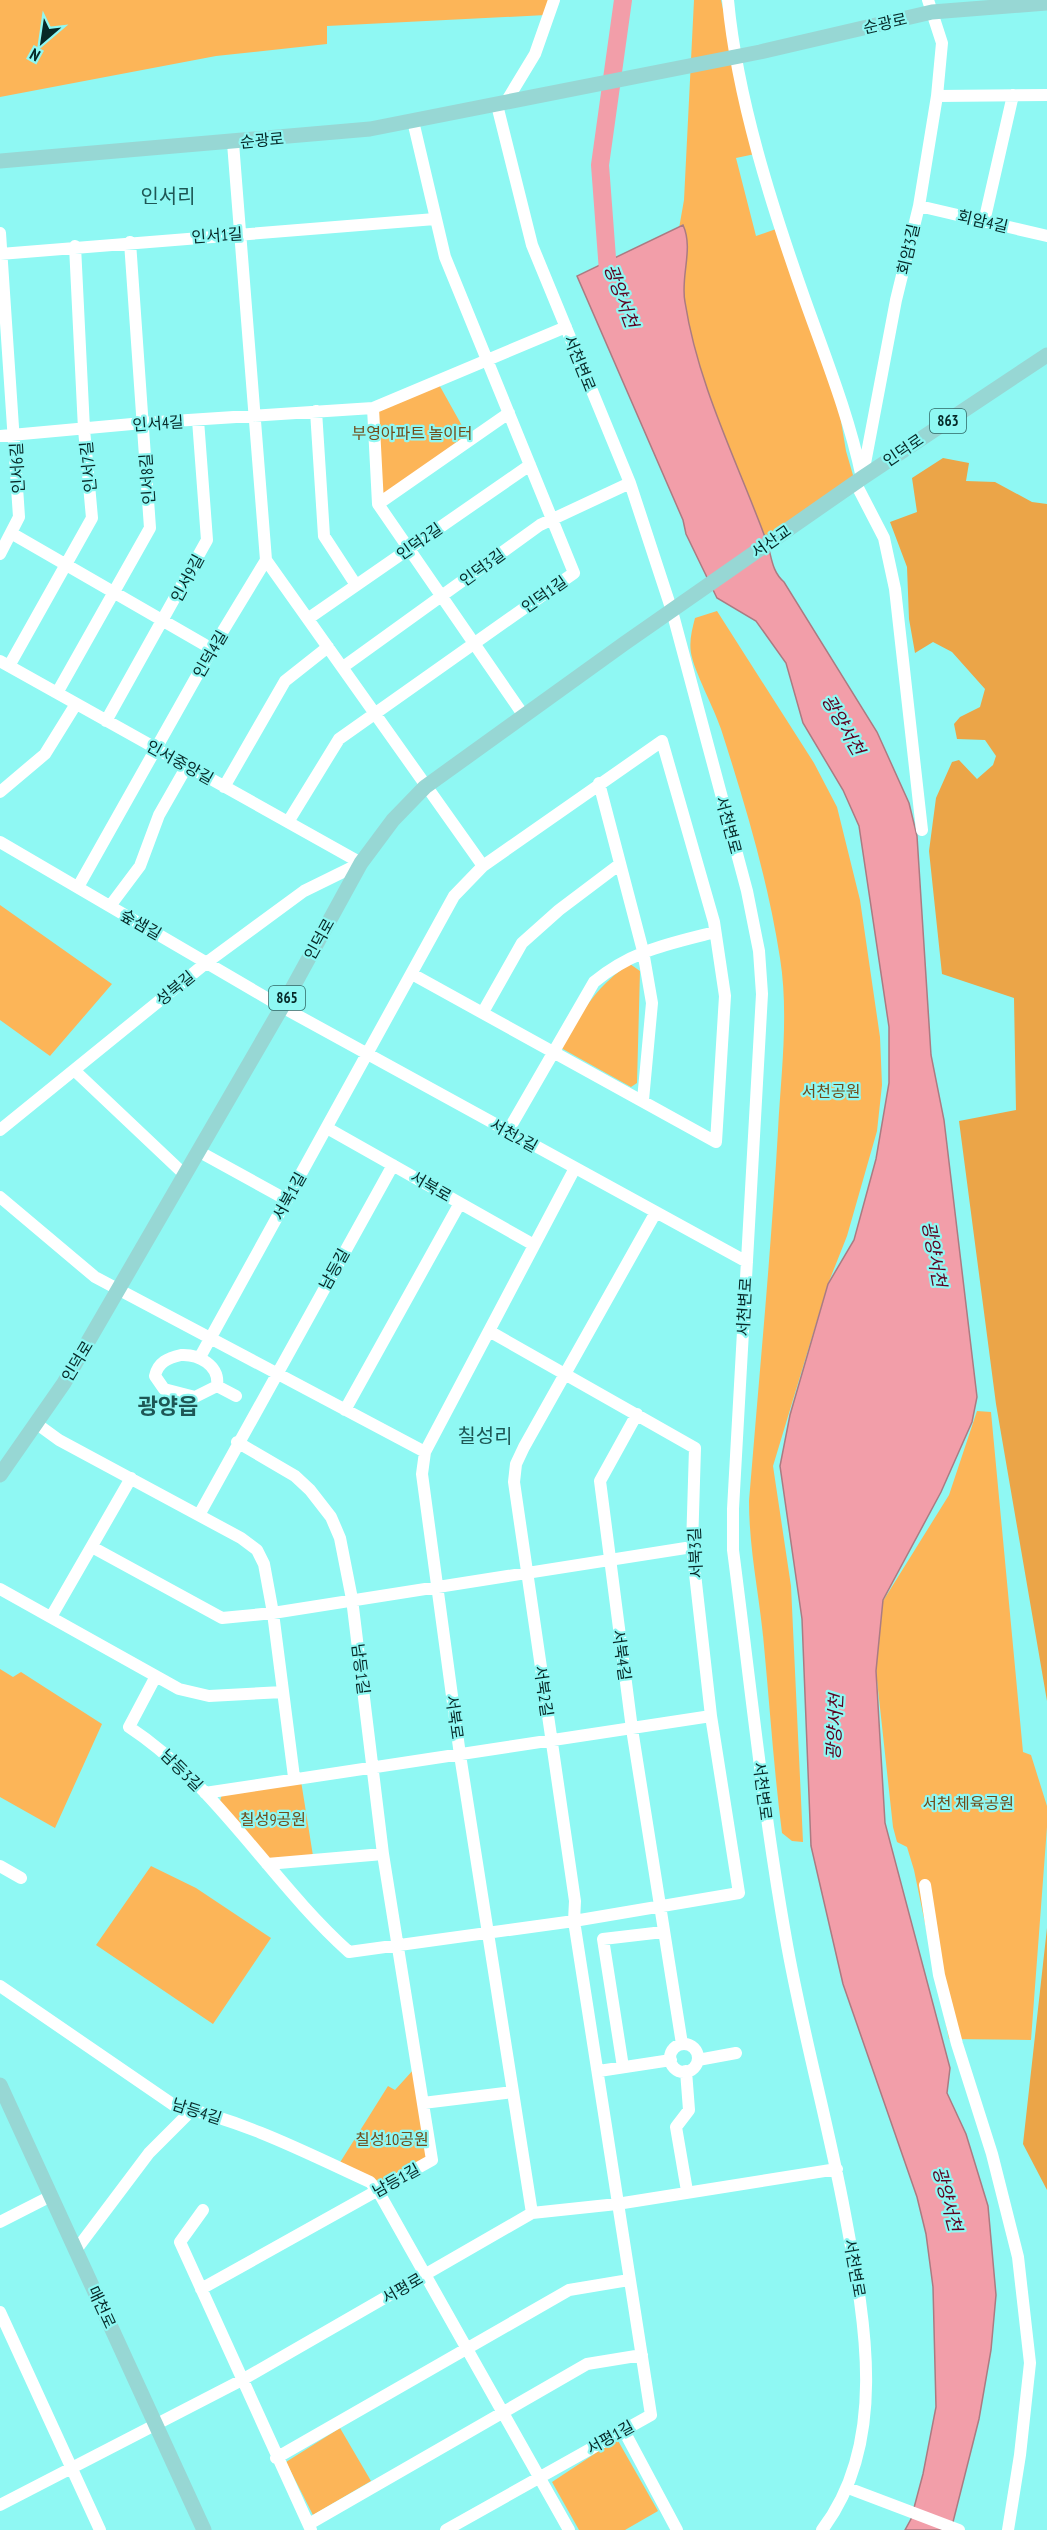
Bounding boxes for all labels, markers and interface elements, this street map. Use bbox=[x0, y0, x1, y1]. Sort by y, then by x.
street label: 순광로 bbox=[861, 8, 909, 38]
north arrow bbox=[12, 12, 72, 72]
text: N bbox=[26, 44, 43, 66]
street label: 순광로 bbox=[239, 128, 285, 152]
district label: 인서리 bbox=[140, 183, 196, 209]
street label: 회암4길 bbox=[956, 205, 1010, 237]
street label: 회암3길 bbox=[892, 222, 924, 276]
street label: 인서1길 bbox=[191, 223, 243, 247]
water label: 광양서천 bbox=[599, 261, 644, 333]
street label: 서천변로 bbox=[560, 332, 600, 394]
road number: 863 bbox=[930, 409, 966, 433]
street label: 인서4길 bbox=[132, 411, 184, 435]
park label: 부영아파트 놀이터 bbox=[351, 423, 473, 443]
street label: 인덕로 bbox=[879, 429, 927, 471]
street label: 인서7길 bbox=[76, 441, 100, 493]
street label: 인서6길 bbox=[6, 442, 28, 494]
street label: 인서8길 bbox=[135, 453, 159, 505]
street label: 인덕2길 bbox=[392, 518, 446, 564]
street label: 서산교 bbox=[747, 520, 795, 562]
street label: 인덕3길 bbox=[455, 544, 509, 590]
street label: 인서9길 bbox=[166, 551, 208, 605]
street label: 인덕1길 bbox=[517, 571, 571, 617]
street label: 인덕4길 bbox=[188, 627, 232, 681]
water label: 광양서천 bbox=[817, 690, 871, 761]
street label: 인서중앙길 bbox=[143, 735, 217, 789]
street label: 서천변로 bbox=[712, 794, 746, 856]
street label: 숲샘길 bbox=[117, 904, 165, 944]
street label: 인덕로 bbox=[300, 915, 339, 963]
street label: 성북길 bbox=[152, 966, 198, 1010]
road number: 865 bbox=[269, 986, 305, 1010]
park label: 서천공원 bbox=[802, 1081, 860, 1101]
street label: 서천2길 bbox=[487, 1114, 541, 1156]
street label: 서북로 bbox=[407, 1166, 455, 1206]
street label: 서북1길 bbox=[268, 1169, 310, 1223]
water label: 광양서천 bbox=[917, 1219, 952, 1291]
street label: 남등길 bbox=[315, 1245, 353, 1293]
street label: 서천변로 bbox=[732, 1277, 756, 1337]
street label: 인덕로 bbox=[57, 1337, 97, 1385]
district label: 광양읍 bbox=[138, 1392, 198, 1420]
district label: 칠성리 bbox=[457, 1423, 513, 1449]
street label: 서북3길 bbox=[684, 1527, 706, 1579]
street label: 서북4길 bbox=[609, 1628, 635, 1682]
street label: 남등1길 bbox=[348, 1642, 374, 1696]
street label: 서북2길 bbox=[531, 1664, 557, 1718]
water label: 광양서천 bbox=[821, 1691, 848, 1761]
street label: 서북로 bbox=[442, 1694, 468, 1741]
street label: 남등3길 bbox=[157, 1745, 207, 1795]
street label: 서천변로 bbox=[749, 1761, 777, 1822]
park label: 서천 체육공원 bbox=[922, 1793, 1014, 1813]
park label: 칠성9공원 bbox=[240, 1809, 306, 1829]
street label: 남등4길 bbox=[169, 2094, 225, 2128]
park label: 칠성10공원 bbox=[355, 2129, 429, 2149]
street label: 남등1길 bbox=[369, 2159, 423, 2201]
water label: 광양서천 bbox=[928, 2164, 968, 2236]
street label: 서천변로 bbox=[840, 2237, 870, 2299]
street label: 서평로 bbox=[378, 2268, 426, 2308]
street label: 매천로 bbox=[84, 2283, 121, 2331]
street label: 서평1길 bbox=[583, 2416, 637, 2458]

